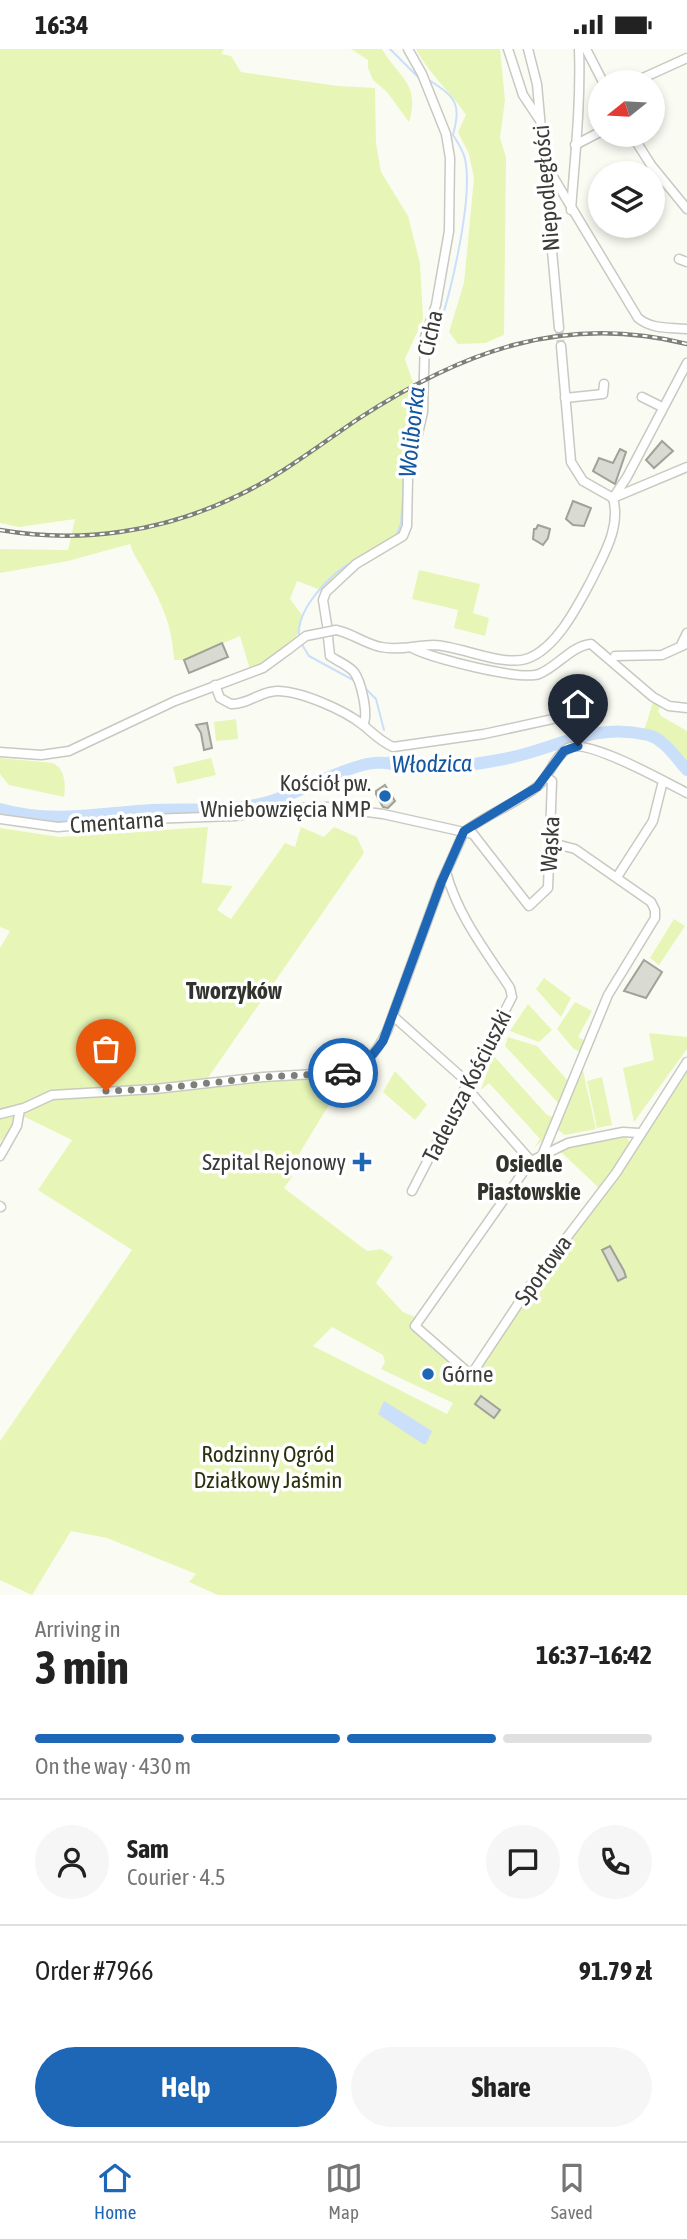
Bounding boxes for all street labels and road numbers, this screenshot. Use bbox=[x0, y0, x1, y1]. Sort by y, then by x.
street label: Niepodległości bbox=[528, 124, 564, 252]
street label: Cicha bbox=[412, 308, 448, 358]
street label: Cmentarna bbox=[69, 806, 165, 838]
street label: Wąska bbox=[536, 816, 564, 872]
street label: Tadeusza Kościuszki bbox=[417, 1005, 517, 1167]
street label: Sportowa bbox=[509, 1230, 577, 1310]

